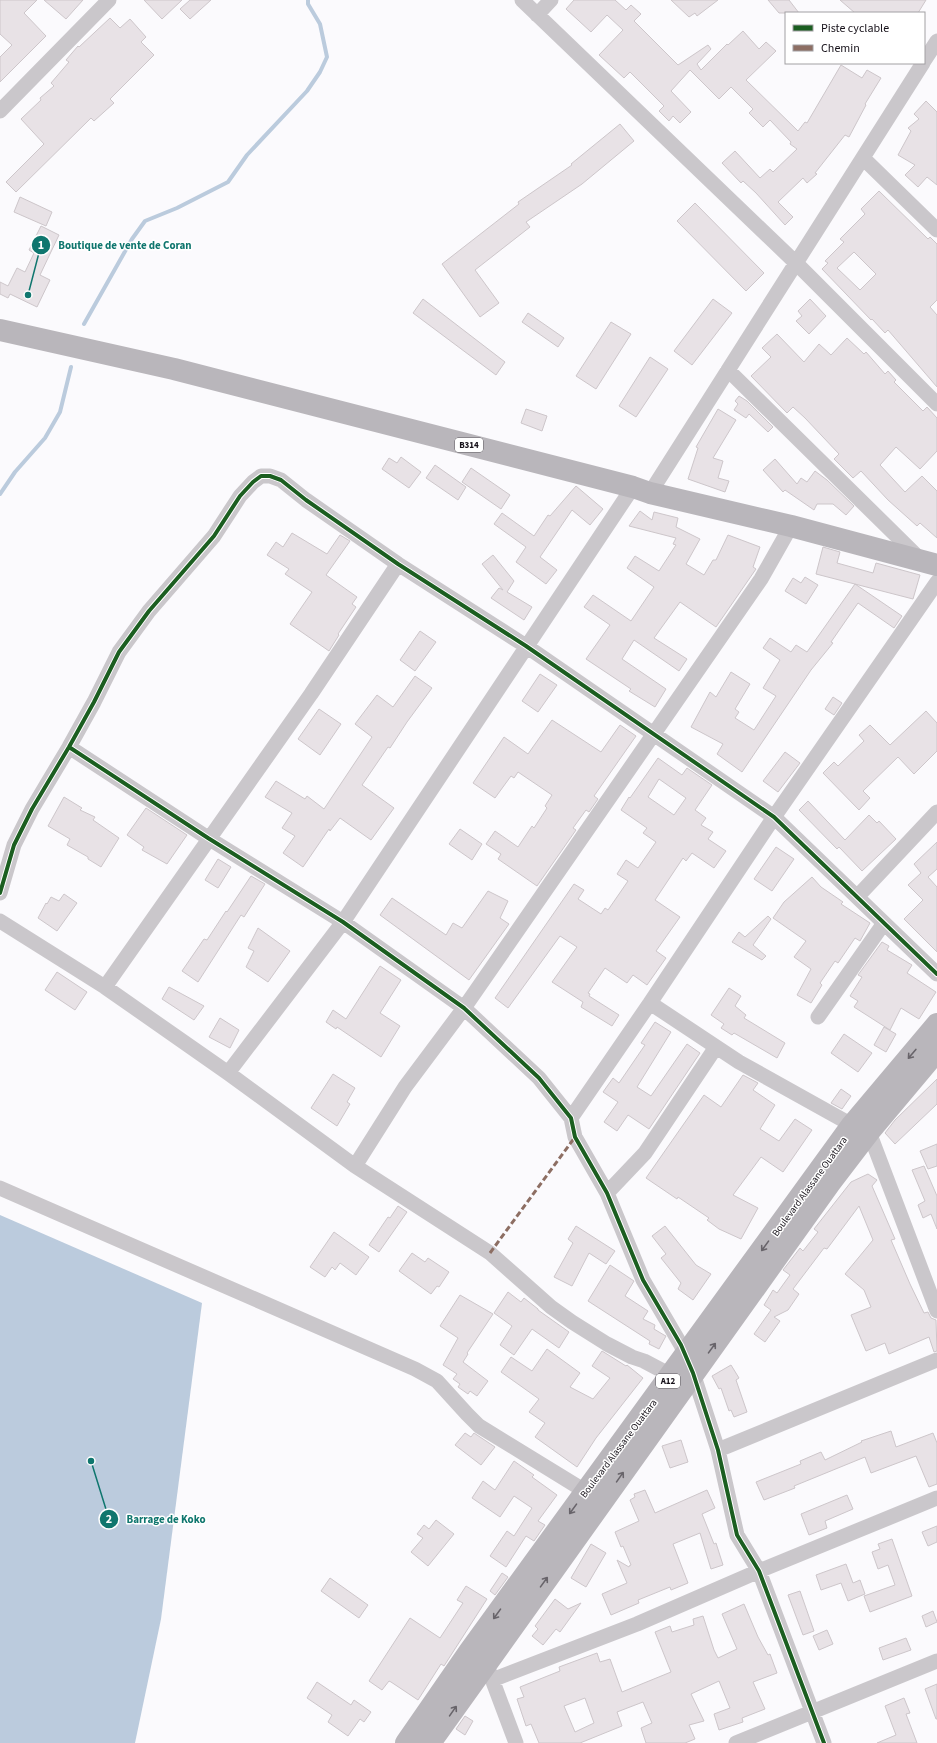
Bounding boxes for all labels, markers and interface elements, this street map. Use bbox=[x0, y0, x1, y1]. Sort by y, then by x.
legend bbox=[785, 12, 925, 64]
text: Piste cyclable bbox=[821, 20, 889, 37]
text: Chemin bbox=[821, 40, 860, 57]
callout: Boutique de vente de Coran bbox=[31, 233, 200, 256]
text: 1 bbox=[38, 237, 44, 254]
text: Boutique de vente de Coran bbox=[58, 238, 192, 253]
road number: B314 bbox=[455, 438, 483, 452]
one-way arrow bbox=[907, 1048, 916, 1059]
street label: Boulevard Alassane Ouattara bbox=[769, 1134, 851, 1239]
one-way arrow bbox=[761, 1240, 770, 1251]
one-way arrow bbox=[707, 1342, 716, 1353]
road number: A12 bbox=[656, 1374, 680, 1388]
street label: Boulevard Alassane Ouattara bbox=[577, 1396, 661, 1501]
one-way arrow bbox=[616, 1471, 624, 1482]
one-way arrow bbox=[569, 1503, 577, 1514]
callout: Barrage de Koko bbox=[99, 1508, 214, 1531]
text: 2 bbox=[106, 1511, 112, 1528]
text: Barrage de Koko bbox=[127, 1512, 205, 1527]
one-way arrow bbox=[540, 1577, 548, 1588]
one-way arrow bbox=[493, 1609, 501, 1620]
one-way arrow bbox=[449, 1706, 457, 1717]

